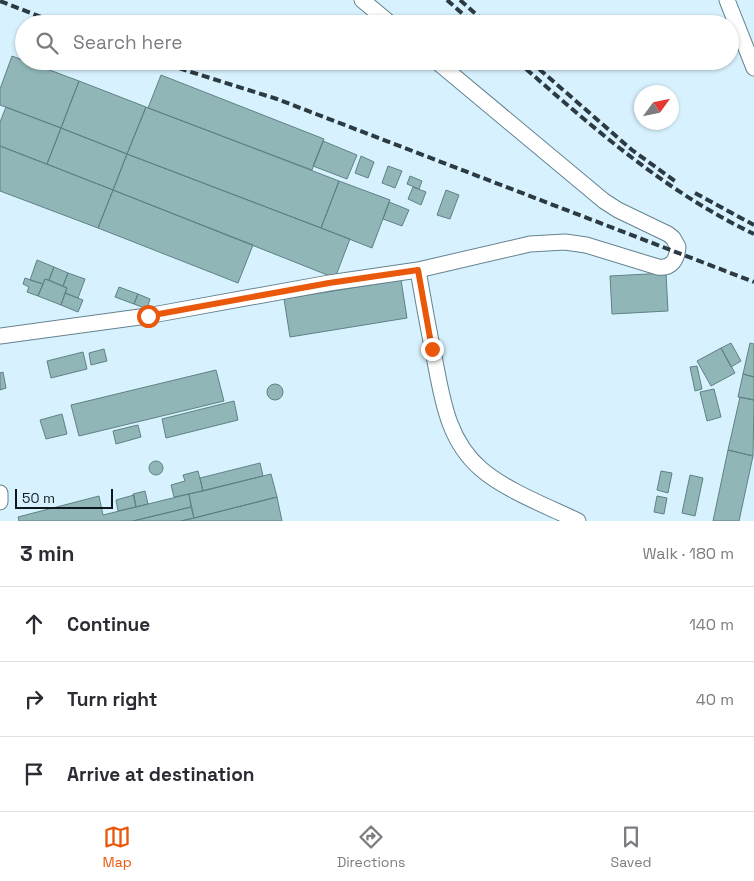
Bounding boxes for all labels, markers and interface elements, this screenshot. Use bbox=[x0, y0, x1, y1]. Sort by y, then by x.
search box bbox=[15, 15, 739, 70]
icon: search bbox=[33, 29, 61, 57]
text: Search here bbox=[73, 30, 183, 55]
north arrow bbox=[634, 85, 679, 130]
route start bbox=[137, 305, 160, 328]
route end bbox=[421, 338, 444, 361]
scale bar bbox=[15, 486, 112, 509]
text: 50 m bbox=[22, 489, 55, 507]
text: 3 min bbox=[20, 540, 75, 567]
text: Walk · 180 m bbox=[642, 543, 734, 564]
icon: ahead bbox=[20, 610, 48, 638]
text: Continue bbox=[67, 612, 150, 637]
text: 140 m bbox=[689, 614, 734, 635]
icon: right bbox=[20, 685, 48, 713]
text: Turn right bbox=[67, 687, 157, 712]
text: 40 m bbox=[696, 689, 734, 710]
icon: arrive bbox=[20, 760, 48, 788]
text: Arrive at destination bbox=[67, 762, 255, 787]
tab: Map bbox=[103, 823, 132, 871]
tab: Directions bbox=[337, 823, 405, 871]
tab: Saved bbox=[611, 823, 651, 871]

